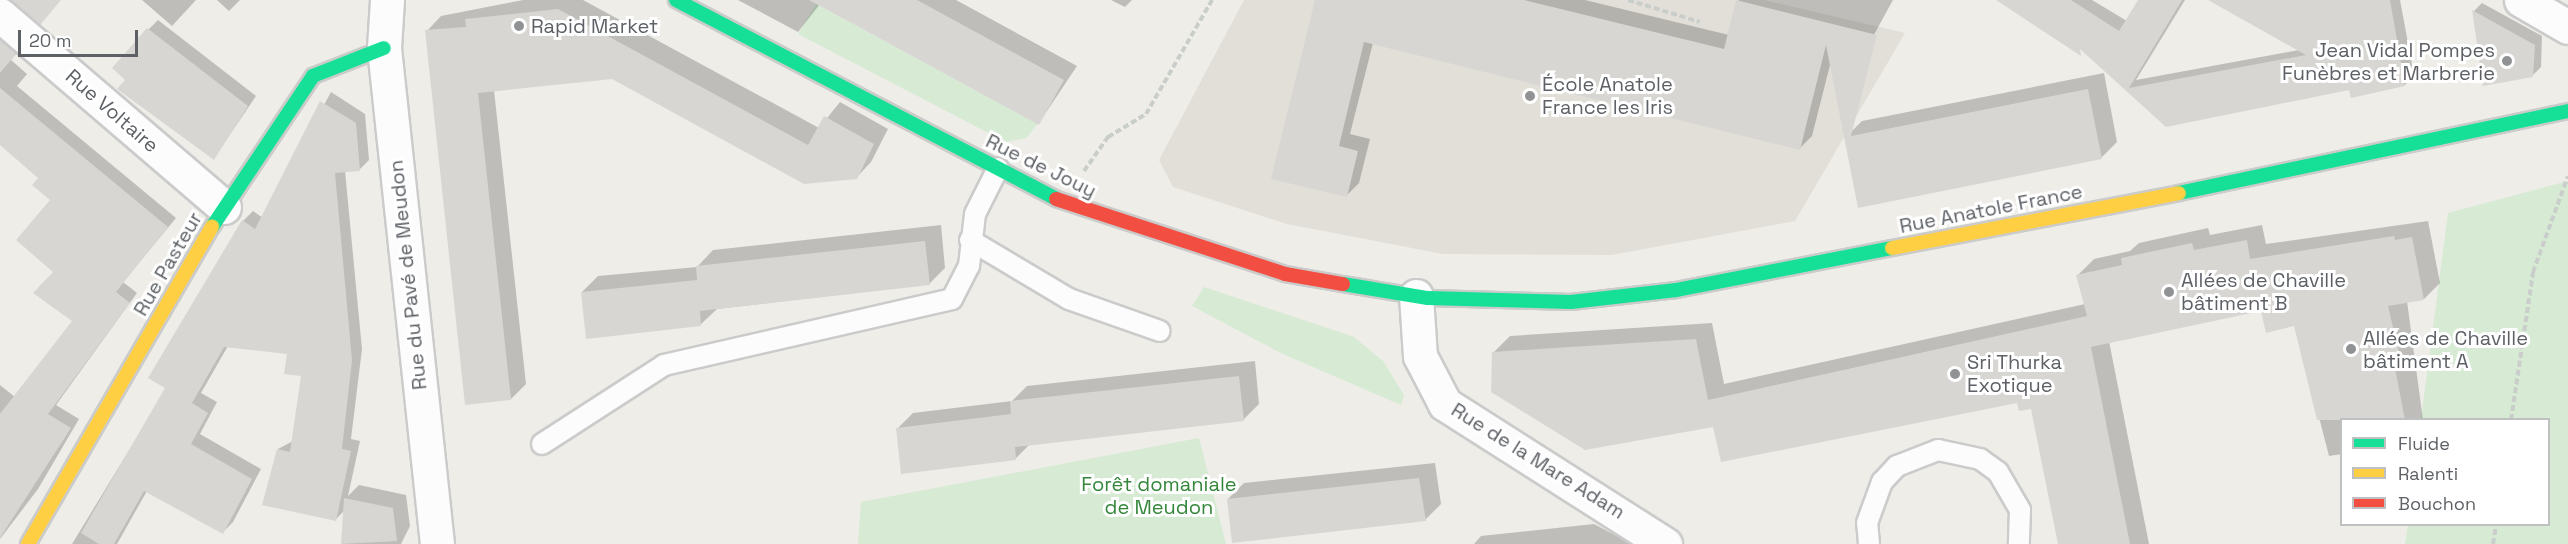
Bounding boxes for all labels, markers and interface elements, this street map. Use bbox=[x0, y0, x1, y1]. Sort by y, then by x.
place label: Rapid Market bbox=[531, 14, 658, 38]
scale bar bbox=[21, 18, 141, 56]
marker: Rapid Market bbox=[512, 19, 526, 33]
text: 20 m bbox=[29, 29, 72, 52]
place label: Jean Vidal Pompes Funèbres et Marbrerie bbox=[2282, 38, 2495, 85]
marker: Jean Vidal Pompes Funèbres et Marbrerie bbox=[2500, 54, 2514, 68]
street label: Rue Voltaire bbox=[61, 64, 163, 158]
place label: École Anatole France les Iris bbox=[1542, 72, 1673, 119]
marker: École Anatole France les Iris bbox=[1523, 89, 1537, 103]
street label: Rue de Jouy bbox=[982, 129, 1100, 203]
street label: Rue du Pavé de Meudon bbox=[384, 159, 432, 391]
street label: Rue Anatole France bbox=[1897, 179, 2085, 239]
street label: Rue Pasteur bbox=[129, 208, 207, 320]
place label: Allées de Chaville bâtiment B bbox=[2181, 268, 2346, 315]
marker: Allées de Chaville bâtiment B bbox=[2162, 285, 2176, 299]
place label: Allées de Chaville bâtiment A bbox=[2363, 326, 2528, 373]
marker: Allées de Chaville bâtiment A bbox=[2344, 342, 2358, 356]
place label: Sri Thurka Exotique bbox=[1967, 350, 2063, 397]
marker: Sri Thurka Exotique bbox=[1948, 367, 1962, 381]
street label: Rue de la Mare Adam bbox=[1447, 398, 1629, 524]
legend bbox=[2340, 418, 2550, 526]
text: Fluide bbox=[2398, 432, 2450, 455]
text: Ralenti bbox=[2398, 462, 2458, 485]
park label: Forêt domaniale de Meudon bbox=[1081, 472, 1237, 519]
text: Bouchon bbox=[2398, 492, 2476, 515]

